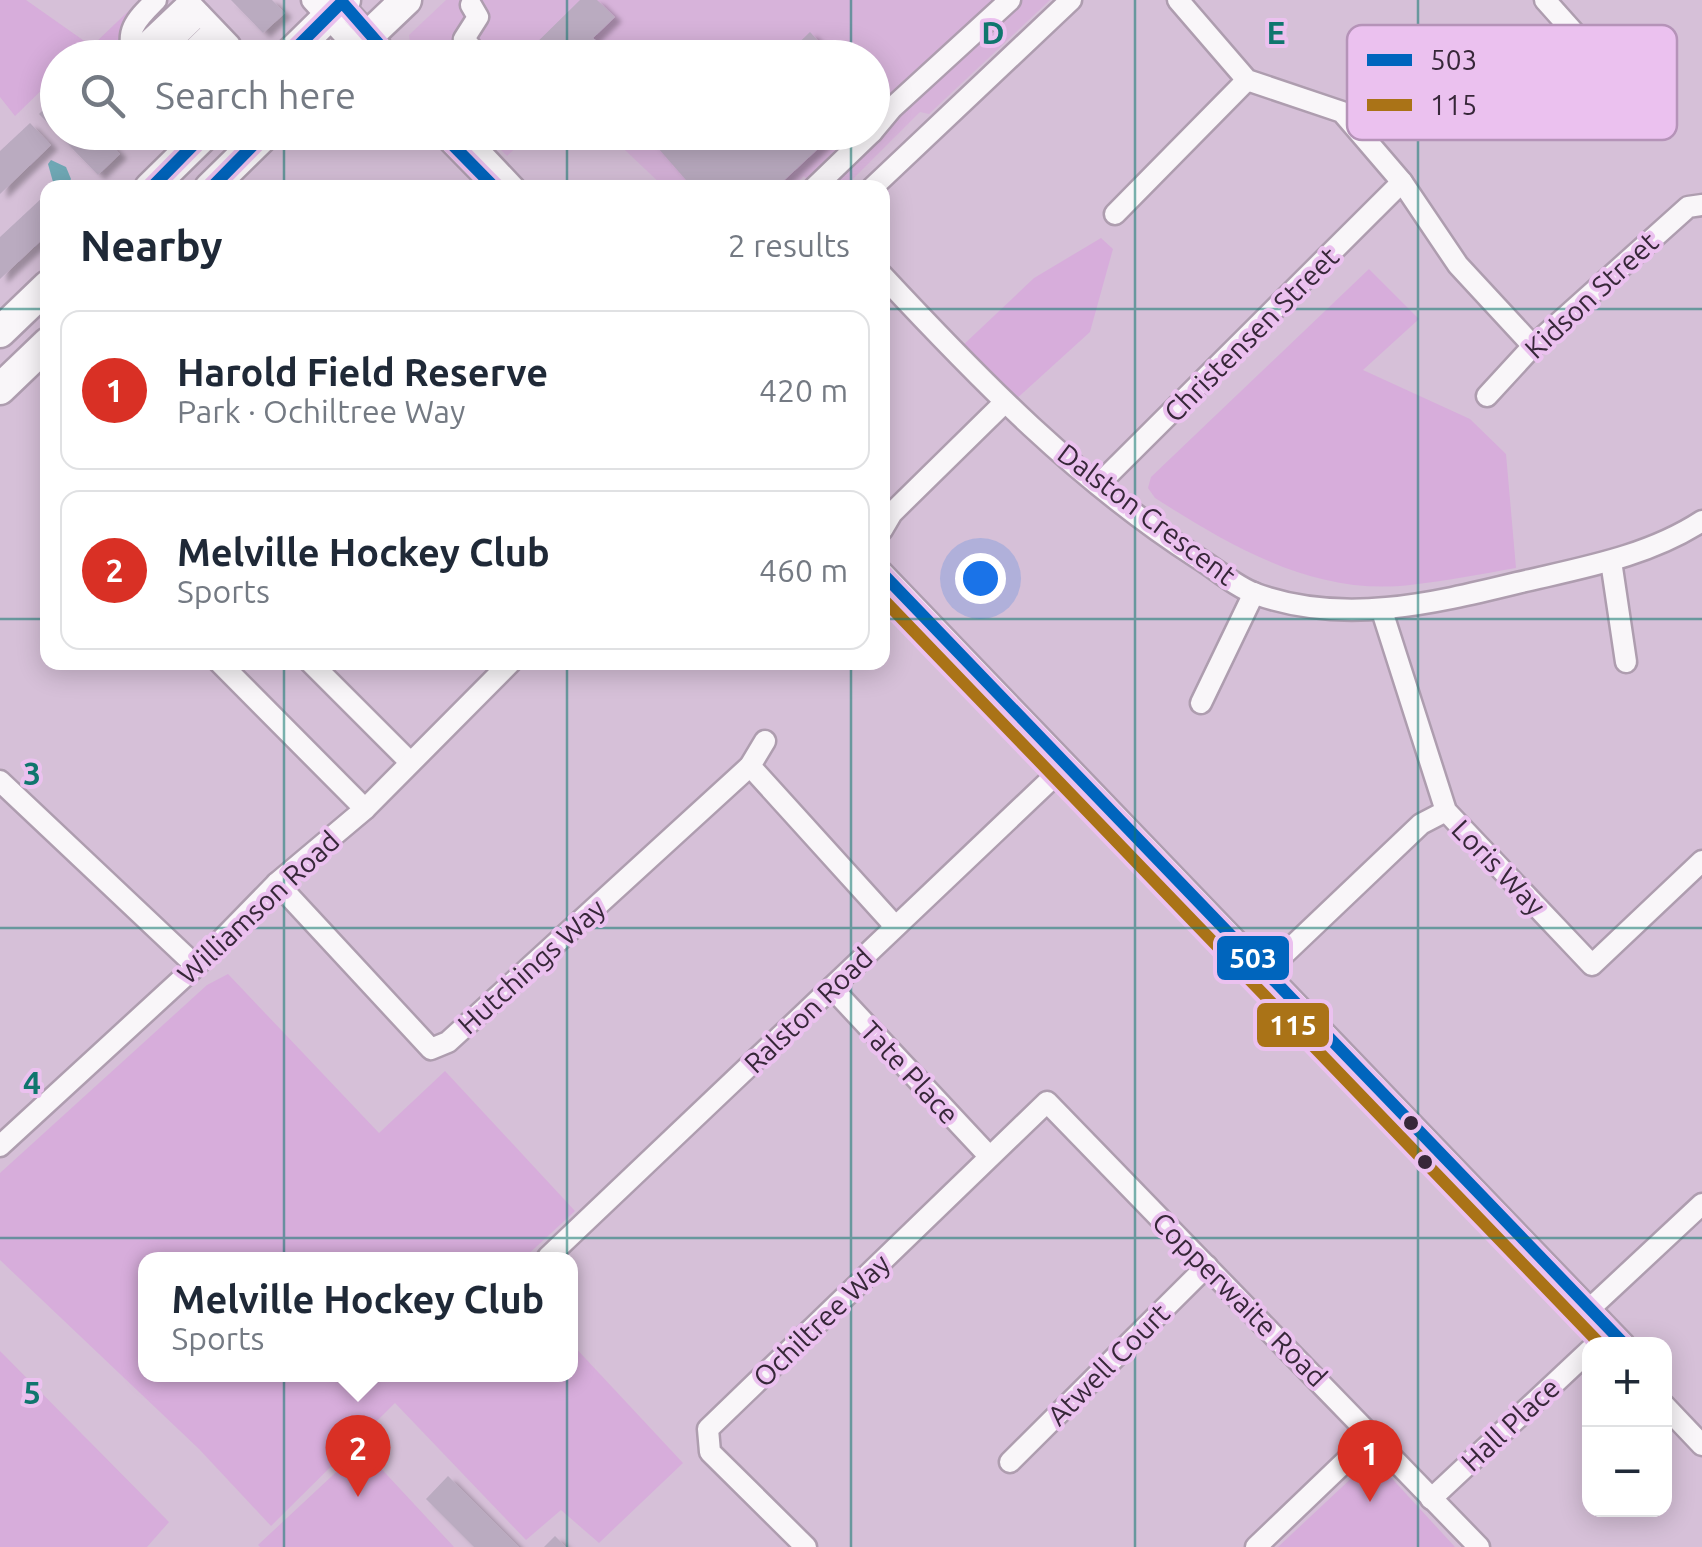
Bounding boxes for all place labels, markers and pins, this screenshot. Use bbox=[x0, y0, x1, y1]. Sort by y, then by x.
unlabelled marker bbox=[1401, 1113, 1421, 1133]
unlabelled marker bbox=[1415, 1152, 1435, 1172]
pin: 2 bbox=[326, 1414, 390, 1497]
pin: 1 bbox=[1338, 1420, 1402, 1502]

